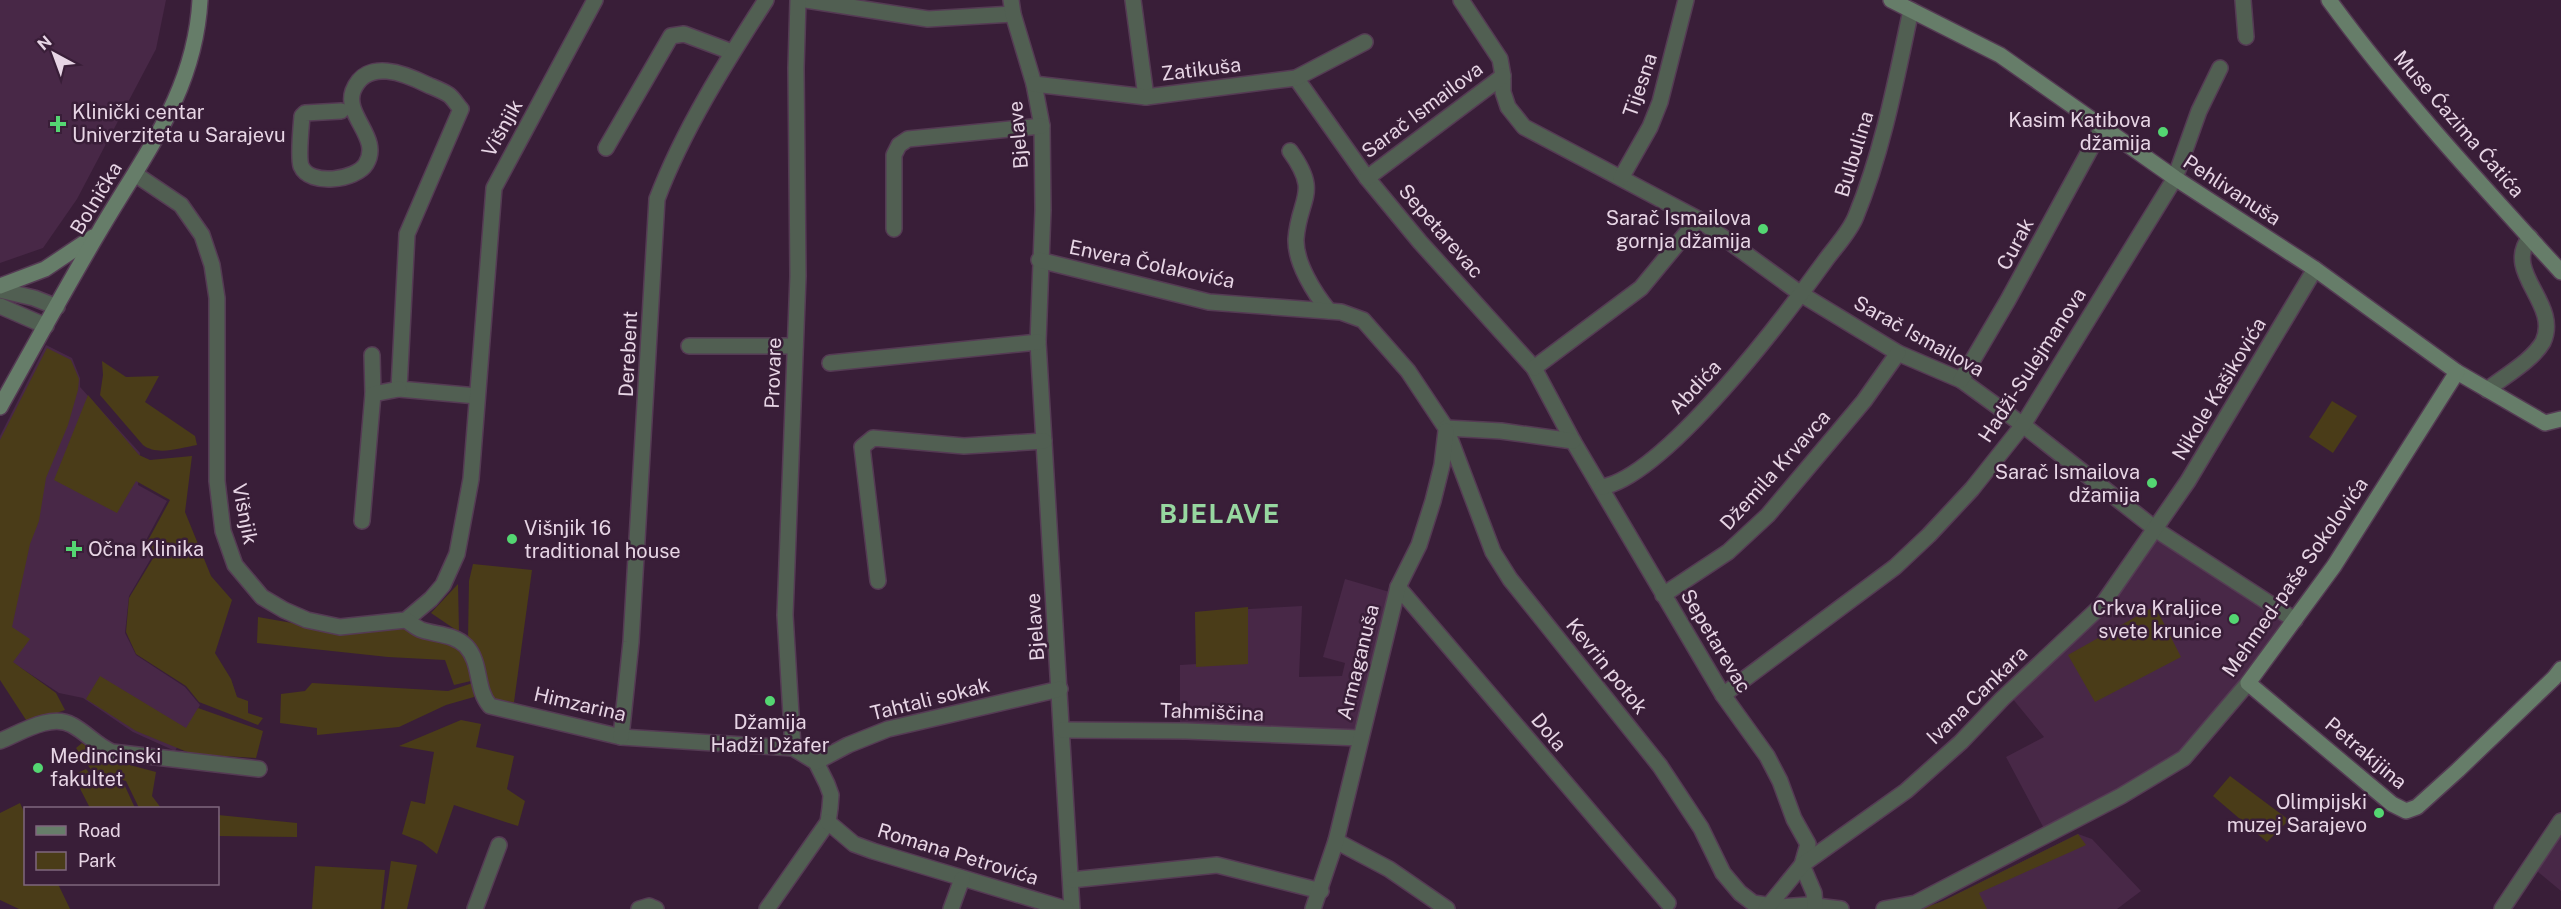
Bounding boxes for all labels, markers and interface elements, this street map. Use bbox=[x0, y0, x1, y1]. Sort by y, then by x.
north arrow bbox=[24, 24, 84, 84]
text: N bbox=[34, 32, 55, 54]
street label: Muse Ćazima Ćatića bbox=[2389, 45, 2530, 202]
street label: Tijesna bbox=[1618, 50, 1662, 120]
street label: Zatikuša bbox=[1160, 52, 1242, 86]
street label: Sarač Ismailova bbox=[1357, 57, 1487, 163]
street label: Višnjik bbox=[477, 95, 527, 161]
place label: Klinički centar Univerziteta u Sarajevu bbox=[72, 100, 286, 147]
street label: Bjelave bbox=[1003, 100, 1033, 170]
street label: Bulbulina bbox=[1830, 108, 1878, 200]
place label: Kasim Katibova džamija bbox=[2008, 108, 2151, 155]
marker: Klinički centar Univerziteta u Sarajevu bbox=[49, 115, 67, 133]
marker: Kasim Katibova džamija bbox=[2156, 125, 2170, 139]
street label: Pehlivanuša bbox=[2179, 150, 2285, 230]
street label: Bolnička bbox=[65, 157, 127, 239]
street label: Sepetarevac bbox=[1394, 179, 1488, 283]
place label: Sarač Ismailova gornja džamija bbox=[1606, 206, 1751, 253]
street label: Curak bbox=[1991, 214, 2039, 274]
marker: Sarač Ismailova gornja džamija bbox=[1756, 222, 1770, 236]
street label: Envera Čolakovića bbox=[1067, 235, 1237, 293]
street label: Hadži-Sulejmanova bbox=[1973, 283, 2091, 447]
street label: Sarač Ismailova bbox=[1850, 290, 1988, 382]
street label: Derebent bbox=[614, 310, 642, 398]
street label: Nikole Kašikovića bbox=[2167, 313, 2271, 465]
street label: Provare bbox=[760, 337, 786, 409]
street label: Abdića bbox=[1664, 355, 1726, 419]
street label: Džemila Krvavca bbox=[1715, 405, 1835, 535]
place label: Sarač Ismailova džamija bbox=[1995, 460, 2140, 507]
street label: Mehmed-paše Sokolovića bbox=[2217, 473, 2373, 681]
marker: Sarač Ismailova džamija bbox=[2145, 476, 2159, 490]
street label: Višnjik bbox=[227, 481, 263, 547]
district label: BJELAVE bbox=[1159, 498, 1281, 529]
place label: Višnjik 16 traditional house bbox=[524, 516, 681, 563]
marker: Višnjik 16 traditional house bbox=[505, 532, 519, 546]
place label: Očna Klinika bbox=[88, 537, 204, 561]
marker: Očna Klinika bbox=[65, 540, 83, 558]
street label: Sepetarevac bbox=[1676, 585, 1756, 697]
street label: Bjelave bbox=[1021, 592, 1049, 662]
place label: Crkva Kraljice svete krunice bbox=[2092, 596, 2222, 643]
street label: Armaganuša bbox=[1332, 602, 1384, 722]
marker: Crkva Kraljice svete krunice bbox=[2227, 612, 2241, 626]
street label: Kevrin potok bbox=[1561, 613, 1653, 719]
street label: Ivana Cankara bbox=[1922, 641, 2032, 749]
street label: Tahtali sokak bbox=[868, 673, 992, 725]
street label: Himzarina bbox=[532, 682, 628, 726]
marker: Džamija Hadži Džafer bbox=[763, 694, 777, 708]
street label: Tahmiščina bbox=[1160, 698, 1264, 726]
street label: Dola bbox=[1526, 708, 1572, 756]
place label: Džamija Hadži Džafer bbox=[711, 710, 830, 757]
street label: Petrakijina bbox=[2320, 712, 2412, 794]
place label: Medincinski fakultet bbox=[50, 744, 161, 791]
marker: Medincinski fakultet bbox=[31, 761, 45, 775]
place label: Olimpijski muzej Sarajevo bbox=[2227, 790, 2367, 837]
marker: Olimpijski muzej Sarajevo bbox=[2372, 806, 2386, 820]
legend bbox=[24, 807, 219, 885]
street label: Romana Petrovića bbox=[875, 818, 1041, 890]
text: Road bbox=[78, 820, 121, 841]
text: Park bbox=[78, 850, 116, 871]

